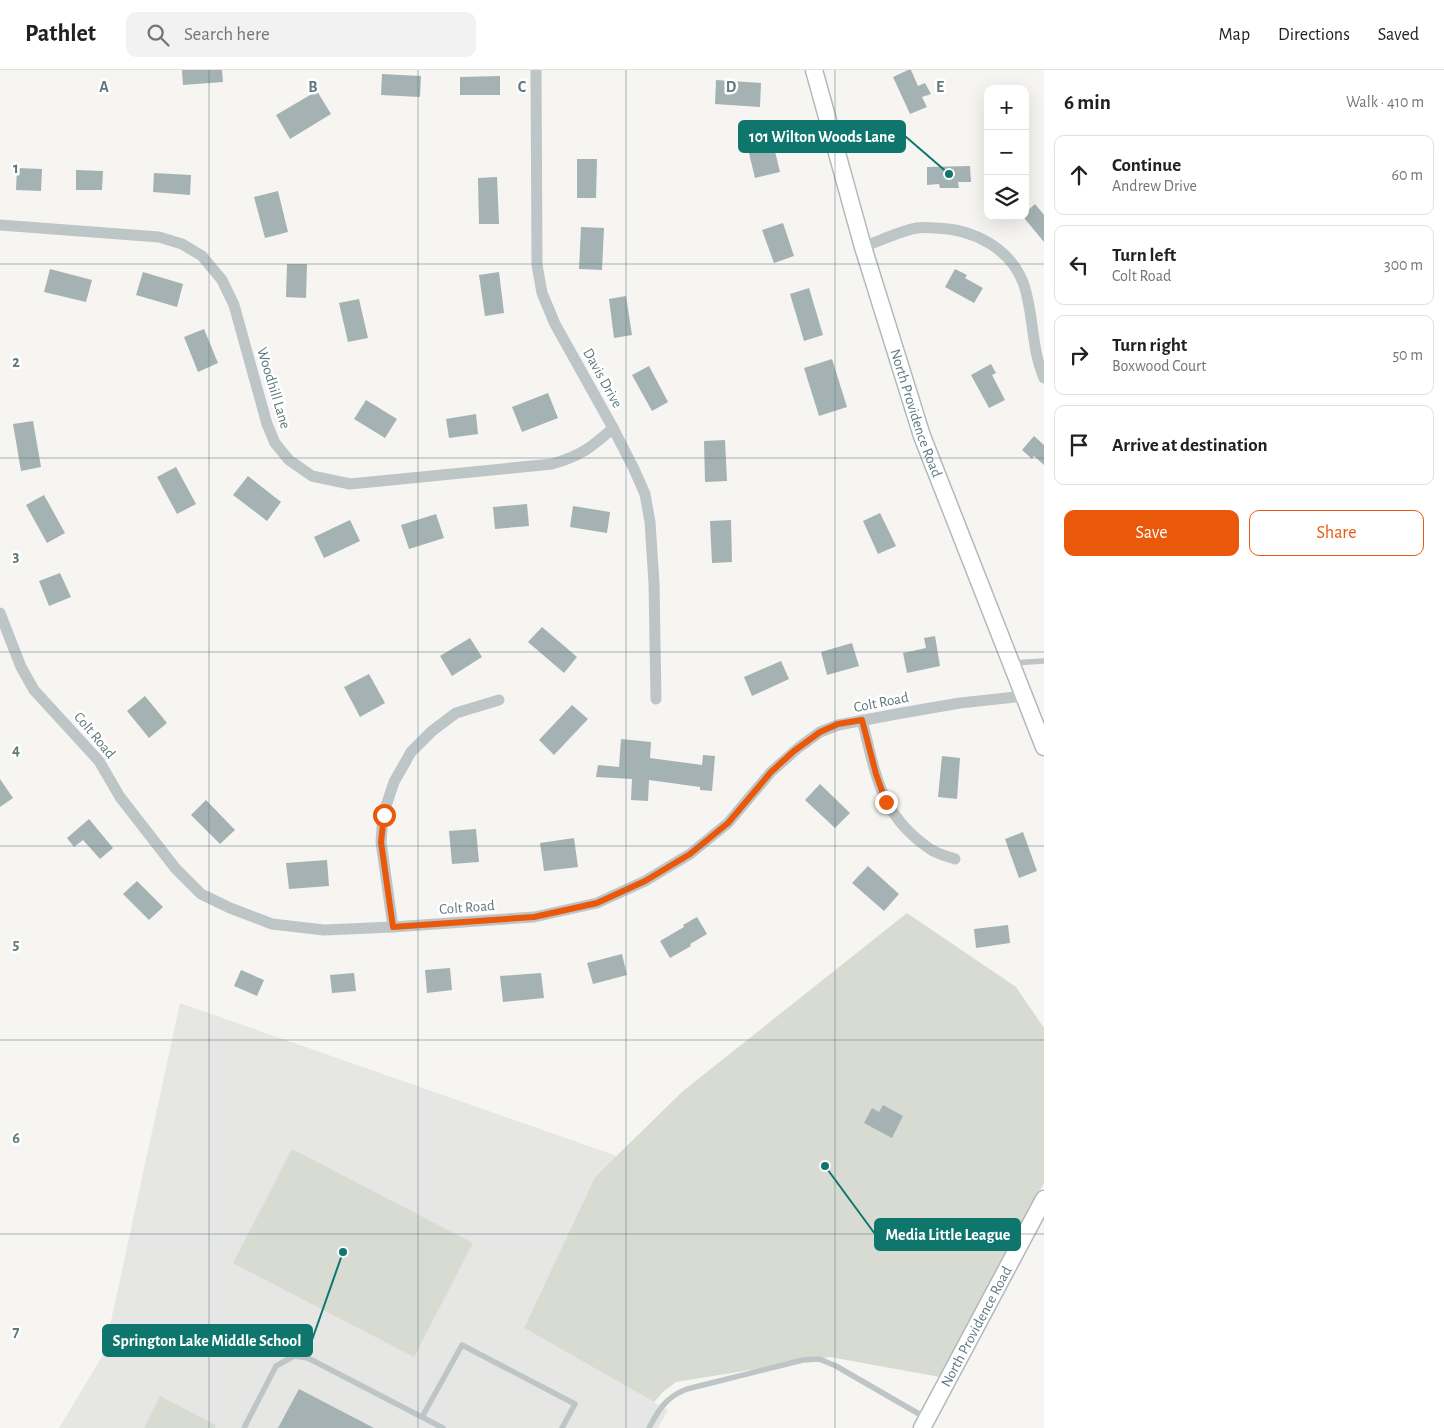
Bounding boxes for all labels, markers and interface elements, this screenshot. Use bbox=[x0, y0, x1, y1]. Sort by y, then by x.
search box bbox=[126, 12, 476, 57]
icon: search bbox=[144, 21, 172, 49]
text: Pathlet bbox=[25, 22, 96, 46]
text: Search here bbox=[184, 25, 270, 44]
text: Map bbox=[1219, 26, 1250, 44]
text: Directions bbox=[1278, 26, 1350, 44]
text: Saved bbox=[1378, 26, 1419, 44]
text: A bbox=[99, 79, 109, 95]
text: B bbox=[308, 79, 318, 95]
text: C bbox=[518, 79, 527, 95]
text: D bbox=[726, 79, 737, 95]
text: E bbox=[936, 79, 944, 95]
map controls bbox=[984, 85, 1029, 220]
button: + bbox=[984, 85, 1029, 130]
text: 6 min bbox=[1064, 92, 1111, 113]
text: Walk · 410 m bbox=[1346, 94, 1424, 110]
callout: 101 Wilton Woods Lane bbox=[739, 121, 905, 152]
text: 101 Wilton Woods Lane bbox=[749, 129, 895, 145]
button: − bbox=[984, 130, 1029, 175]
text: Continue bbox=[1112, 156, 1181, 175]
text: 1 bbox=[13, 160, 19, 176]
icon: ahead bbox=[1065, 161, 1093, 189]
text: 60 m bbox=[1392, 167, 1423, 183]
button: layers bbox=[984, 175, 1029, 220]
text: Andrew Drive bbox=[1112, 178, 1197, 194]
text: Turn left bbox=[1112, 246, 1176, 265]
icon: left bbox=[1065, 251, 1093, 279]
text: 300 m bbox=[1384, 257, 1423, 273]
text: Colt Road bbox=[1112, 268, 1171, 284]
text: Turn right bbox=[1112, 336, 1187, 355]
icon: right bbox=[1065, 341, 1093, 369]
street label: Woodhill Lane bbox=[254, 346, 293, 431]
street label: Davis Drive bbox=[580, 346, 625, 411]
street label: North Providence Road bbox=[887, 347, 944, 480]
text: 50 m bbox=[1392, 347, 1423, 363]
text: 2 bbox=[12, 354, 20, 370]
text: Boxwood Court bbox=[1112, 358, 1206, 374]
icon: arrive bbox=[1065, 431, 1093, 459]
text: Arrive at destination bbox=[1112, 436, 1268, 455]
button: Save bbox=[1064, 510, 1239, 556]
button: Share bbox=[1249, 510, 1424, 556]
text: 3 bbox=[13, 548, 20, 564]
street label: Colt Road bbox=[852, 690, 910, 715]
street label: Colt Road bbox=[71, 709, 118, 762]
text: 4 bbox=[12, 742, 20, 758]
route end bbox=[875, 791, 898, 814]
route start bbox=[373, 804, 396, 827]
street label: Colt Road bbox=[439, 898, 496, 917]
text: 5 bbox=[13, 936, 20, 952]
text: 6 bbox=[12, 1130, 20, 1146]
callout: Media Little League bbox=[875, 1219, 1020, 1250]
text: Media Little League bbox=[886, 1227, 1011, 1243]
street label: North Providence Road bbox=[938, 1264, 1015, 1390]
text: 7 bbox=[13, 1324, 20, 1340]
callout: Springton Lake Middle School bbox=[103, 1325, 312, 1356]
text: Springton Lake Middle School bbox=[113, 1333, 301, 1349]

